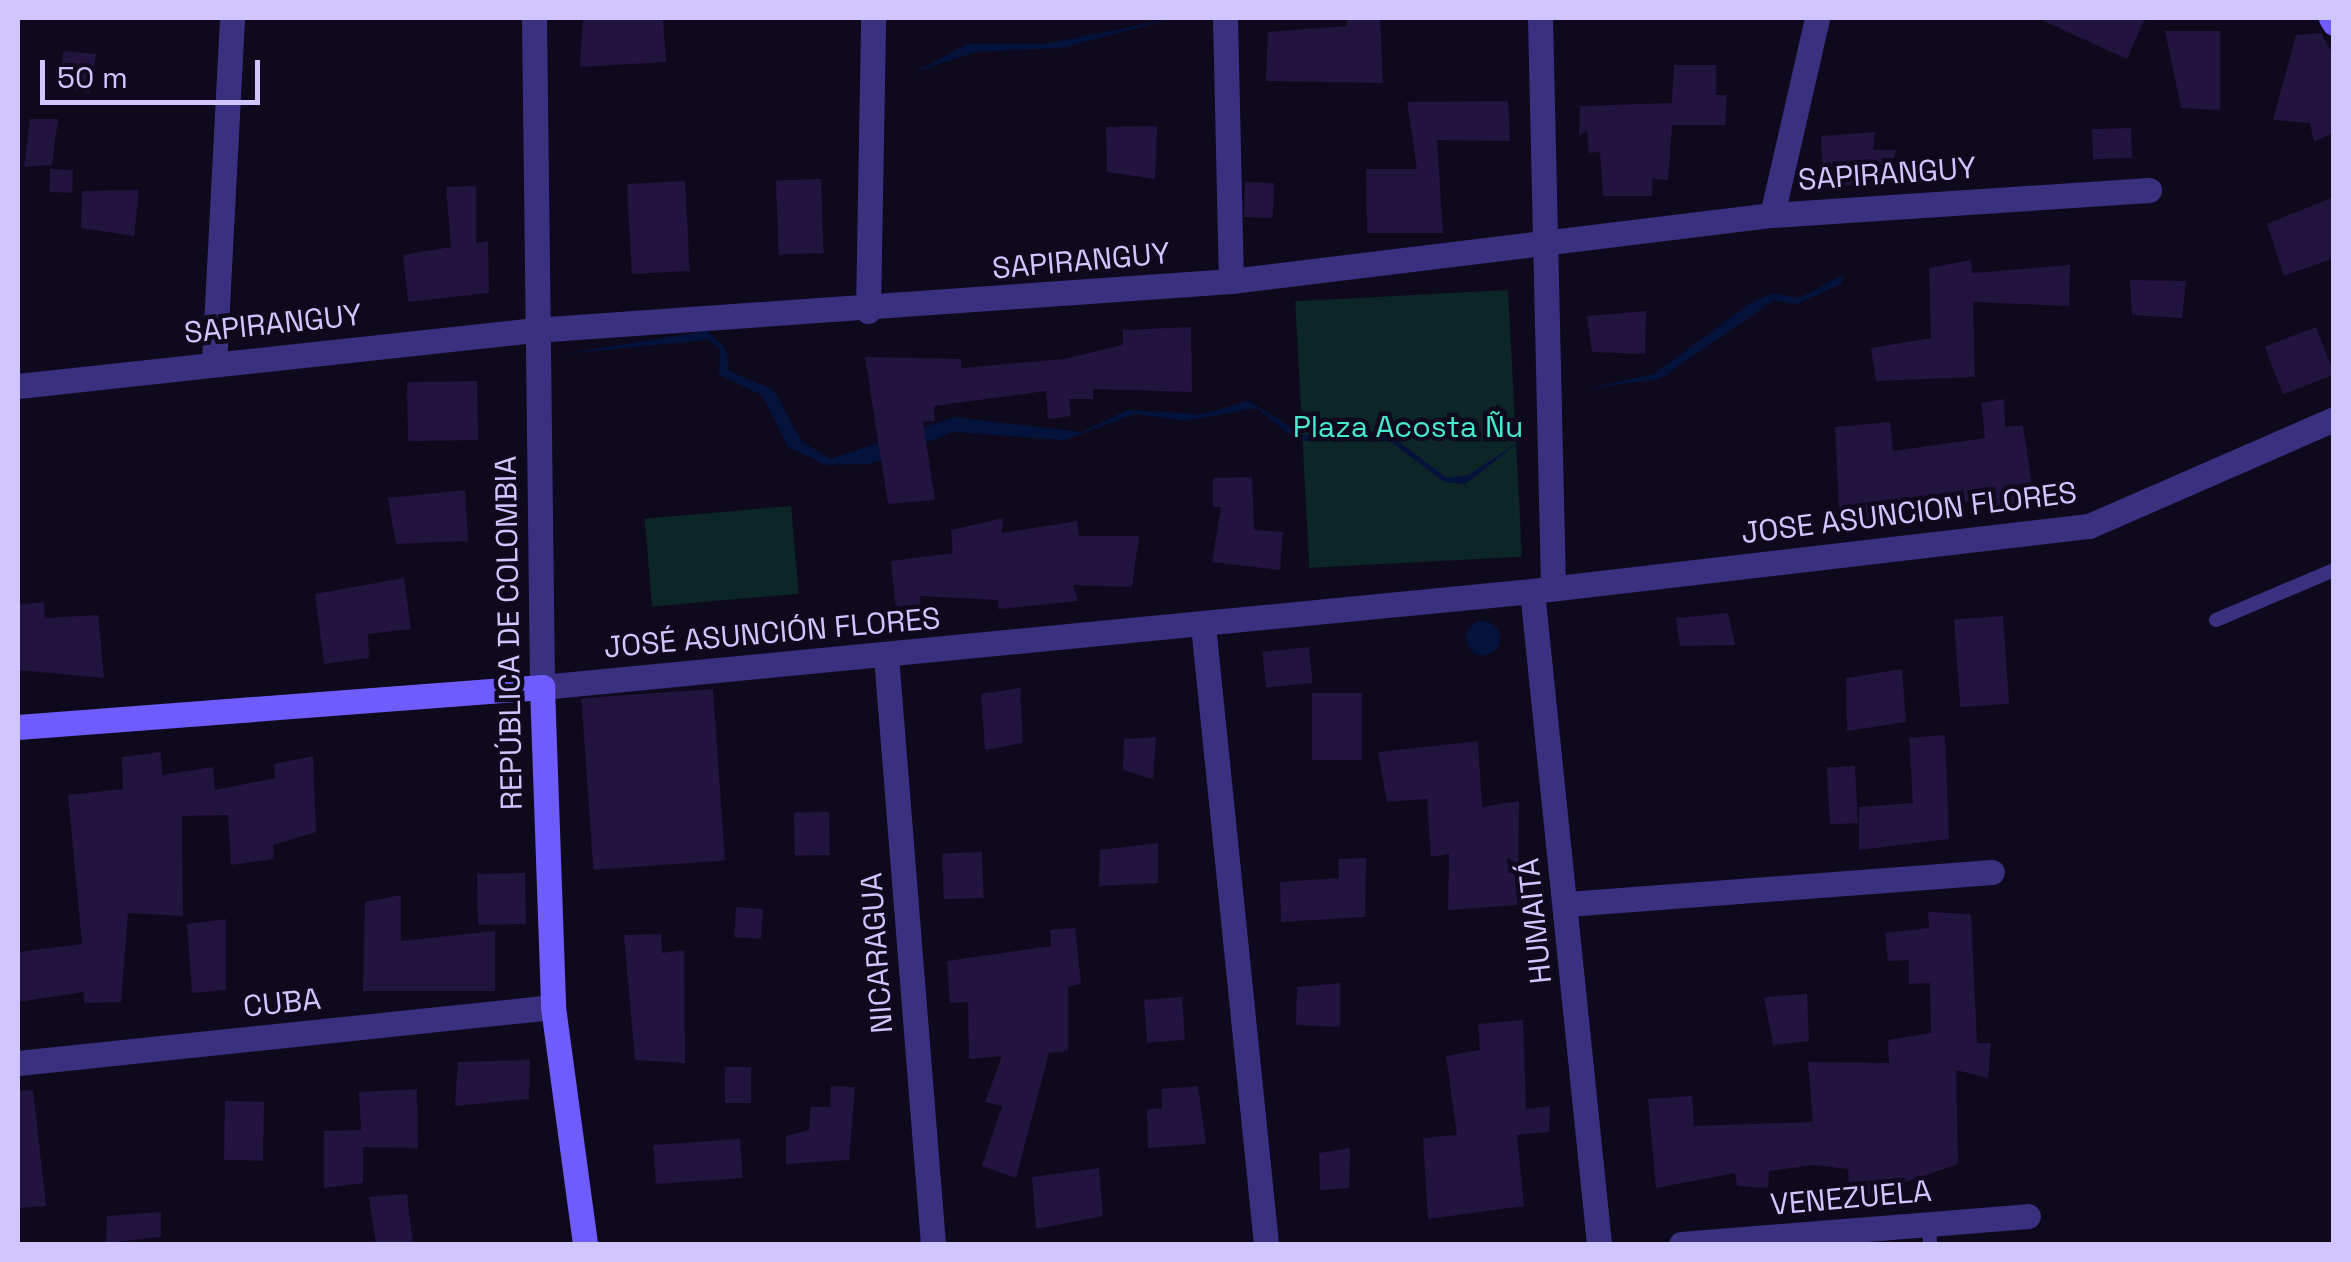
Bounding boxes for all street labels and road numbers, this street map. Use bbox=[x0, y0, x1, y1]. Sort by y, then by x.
street label: SAPIRANGUY bbox=[1797, 150, 1977, 198]
street label: SAPIRANGUY bbox=[991, 235, 1171, 287]
street label: SAPIRANGUY bbox=[182, 297, 364, 351]
street label: REPÚBLICA DE COLOMBIA bbox=[488, 455, 530, 811]
street label: JOSE ASUNCION FLORES bbox=[1739, 475, 2079, 551]
street label: JOSÉ ASUNCIÓN FLORES bbox=[602, 600, 942, 666]
street label: HUMAITÁ bbox=[1511, 856, 1559, 986]
street label: NICARAGUA bbox=[853, 871, 901, 1035]
street label: CUBA bbox=[241, 981, 323, 1025]
street label: VENEZUELA bbox=[1769, 1173, 1933, 1223]

